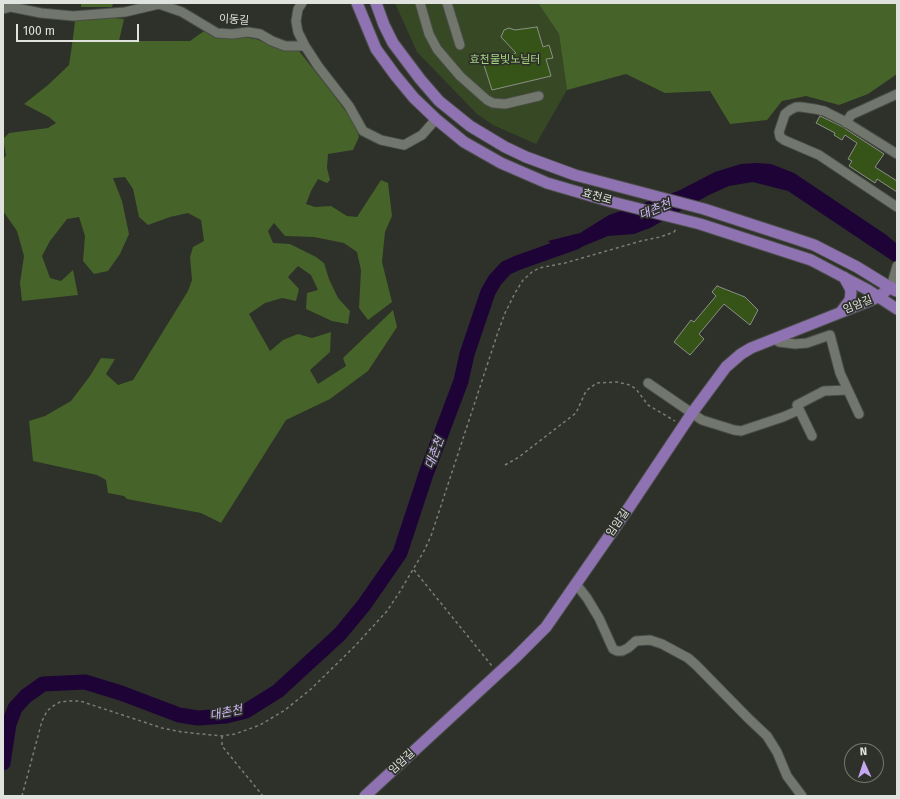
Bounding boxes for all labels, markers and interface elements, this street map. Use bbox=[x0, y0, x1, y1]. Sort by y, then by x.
street label: 이동길 bbox=[218, 12, 250, 28]
scale bar bbox=[18, 16, 141, 42]
text: 100 m bbox=[23, 24, 55, 38]
park label: 효천물빛노닐터 bbox=[470, 53, 540, 67]
street label: 효천로 bbox=[581, 186, 613, 208]
water label: 대촌천 bbox=[637, 197, 673, 223]
street label: 임암길 bbox=[841, 293, 875, 317]
water label: 대촌천 bbox=[423, 435, 447, 471]
street label: 임암길 bbox=[604, 507, 632, 539]
water label: 대촌천 bbox=[208, 703, 244, 723]
north arrow bbox=[844, 743, 884, 783]
text: N bbox=[859, 745, 867, 758]
street label: 임암길 bbox=[386, 747, 418, 777]

